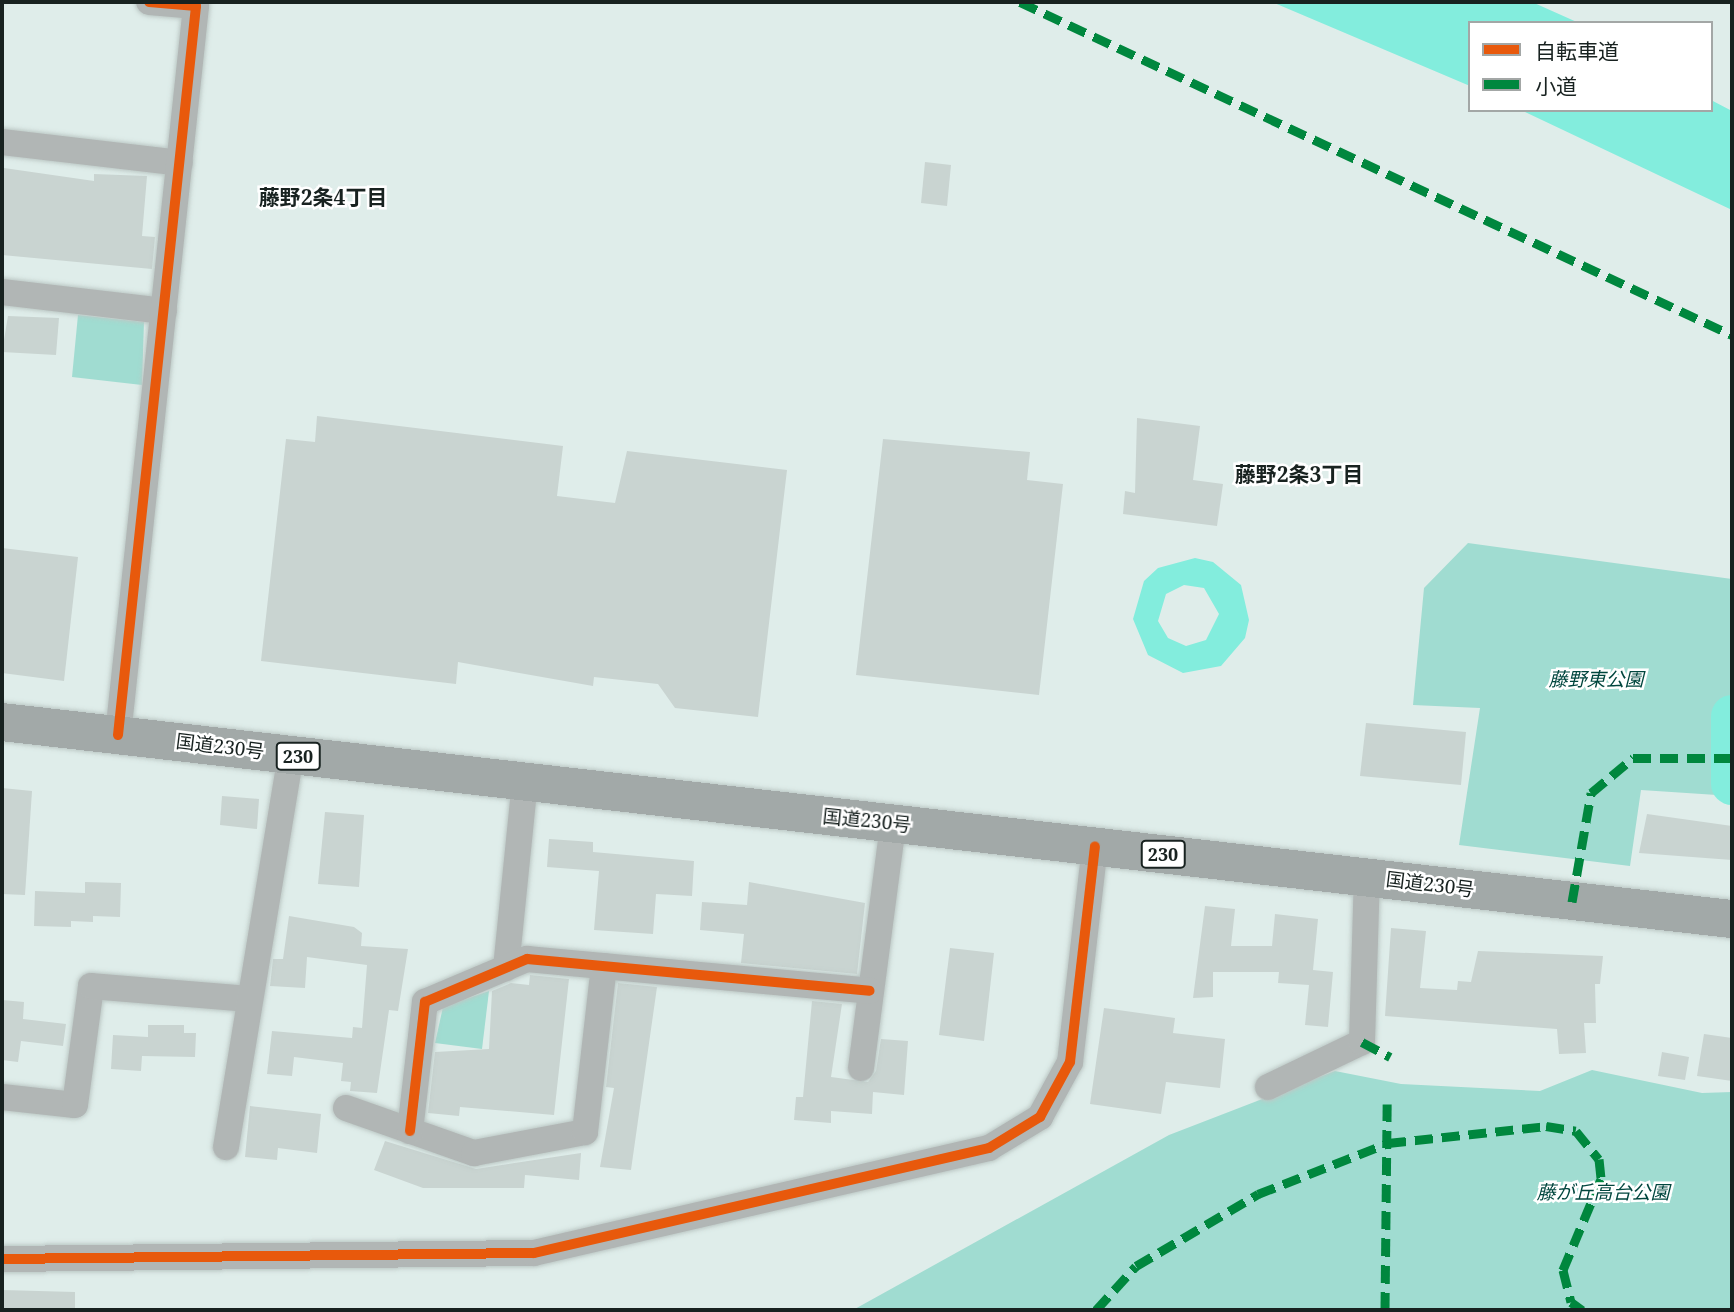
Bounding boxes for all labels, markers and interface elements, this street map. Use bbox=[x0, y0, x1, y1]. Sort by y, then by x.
legend bbox=[1468, 21, 1713, 112]
text: 自転車道 bbox=[1535, 37, 1619, 65]
text: 小道 bbox=[1535, 72, 1577, 100]
district label: 藤野2条4丁目 bbox=[259, 184, 387, 210]
district label: 藤野2条3丁目 bbox=[1235, 461, 1363, 487]
park label: 藤野東公園 bbox=[1549, 669, 1643, 691]
street label: 国道230号 bbox=[175, 730, 265, 764]
road number: 230 bbox=[275, 742, 321, 770]
street label: 国道230号 bbox=[822, 805, 912, 837]
road number: 230 bbox=[1140, 840, 1186, 868]
street label: 国道230号 bbox=[1385, 868, 1475, 902]
park label: 藤が丘高台公園 bbox=[1537, 1182, 1669, 1204]

